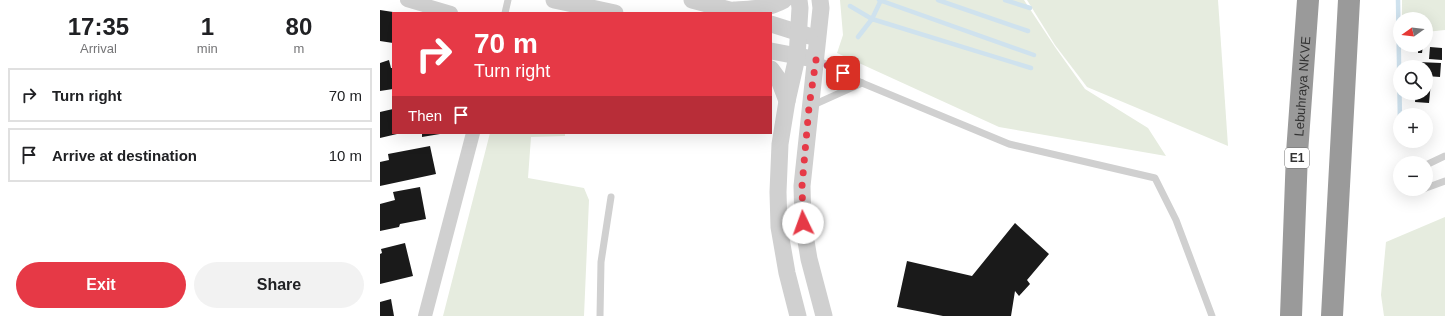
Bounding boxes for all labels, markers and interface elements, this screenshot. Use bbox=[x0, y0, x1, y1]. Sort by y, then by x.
north arrow bbox=[1393, 12, 1433, 52]
map controls bbox=[1393, 12, 1433, 196]
text: 17:35 bbox=[68, 13, 129, 40]
text: 1 bbox=[201, 13, 214, 40]
text: 80 bbox=[286, 13, 312, 40]
icon: right bbox=[408, 28, 460, 80]
text: 70 m bbox=[474, 28, 538, 59]
street label: Lebuhraya NKVE bbox=[1291, 35, 1313, 137]
text: Arrival bbox=[80, 41, 117, 56]
text: min bbox=[197, 41, 218, 56]
text: m bbox=[293, 41, 304, 56]
pin bbox=[826, 56, 860, 90]
button: search bbox=[1393, 60, 1433, 100]
text: Turn right bbox=[474, 61, 550, 81]
icon: arrive bbox=[832, 62, 854, 84]
icon: right bbox=[18, 84, 40, 106]
text: Turn right bbox=[52, 87, 122, 104]
text: 70 m bbox=[329, 87, 362, 104]
icon: arrive bbox=[450, 104, 472, 126]
text: Then bbox=[408, 107, 442, 124]
button: + bbox=[1393, 108, 1433, 148]
icon: arrive bbox=[18, 144, 40, 166]
text: Arrive at destination bbox=[52, 147, 197, 164]
text: 10 m bbox=[329, 147, 362, 164]
road number: E1 bbox=[1285, 148, 1309, 168]
button: − bbox=[1393, 156, 1433, 196]
position arrow bbox=[782, 202, 824, 244]
button: Exit bbox=[16, 262, 186, 308]
button: Share bbox=[194, 262, 364, 308]

